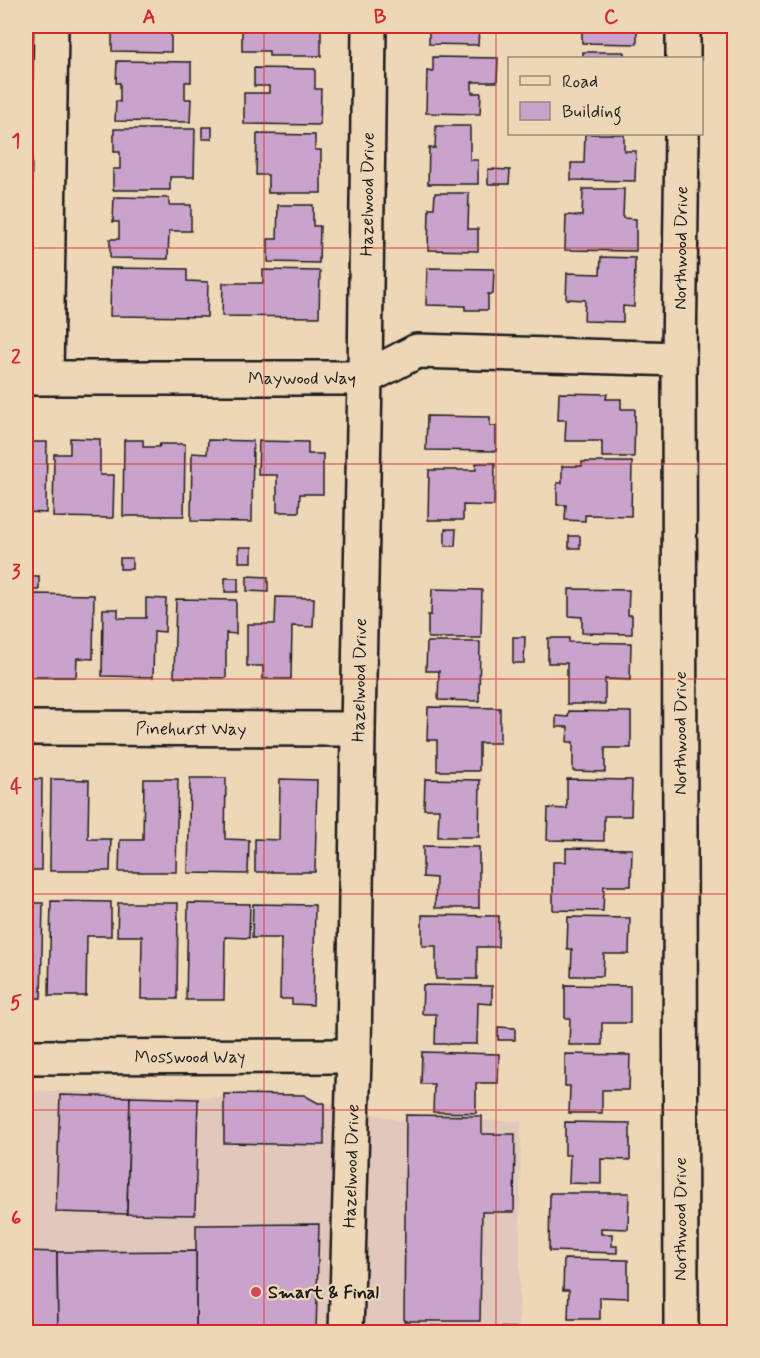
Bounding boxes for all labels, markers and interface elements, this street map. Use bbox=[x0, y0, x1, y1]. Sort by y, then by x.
text: A bbox=[142, 4, 156, 31]
text: B bbox=[374, 4, 387, 31]
text: C bbox=[604, 4, 619, 31]
legend bbox=[508, 57, 703, 135]
text: Road bbox=[562, 70, 598, 94]
text: Building bbox=[562, 100, 622, 126]
text: 1 bbox=[12, 128, 20, 155]
street label: Hazelwood Drive bbox=[355, 132, 381, 256]
street label: Northwood Drive bbox=[669, 186, 694, 310]
text: 2 bbox=[11, 344, 21, 371]
street label: Maywood Way bbox=[248, 367, 356, 391]
text: 3 bbox=[11, 559, 21, 586]
street label: Hazelwood Drive bbox=[347, 618, 373, 742]
street label: Northwood Drive bbox=[669, 671, 693, 795]
street label: Pinehurst Way bbox=[136, 717, 246, 742]
text: 4 bbox=[10, 774, 22, 801]
text: 5 bbox=[10, 990, 22, 1017]
street label: Mosswood Way bbox=[134, 1045, 246, 1070]
street label: Hazelwood Drive bbox=[338, 1104, 366, 1229]
street label: Northwood Drive bbox=[669, 1157, 693, 1281]
text: 6 bbox=[11, 1205, 21, 1232]
place label: Smart & Final bbox=[268, 1281, 379, 1305]
marker: Smart & Final bbox=[249, 1285, 263, 1299]

